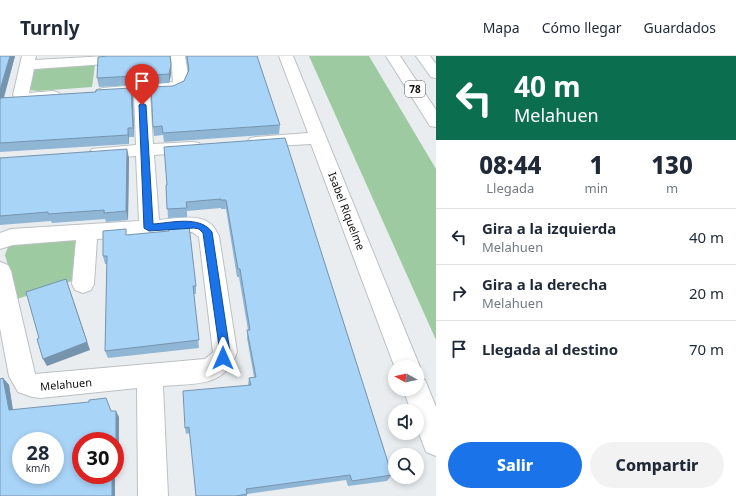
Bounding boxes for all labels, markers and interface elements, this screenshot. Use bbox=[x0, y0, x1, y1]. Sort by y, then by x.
text: Turnly bbox=[20, 15, 80, 41]
text: Mapa bbox=[483, 18, 520, 37]
text: Cómo llegar bbox=[542, 18, 622, 37]
text: Guardados bbox=[644, 18, 716, 37]
pin bbox=[125, 64, 159, 105]
text: 40 m bbox=[514, 67, 581, 105]
icon: arrive bbox=[131, 70, 153, 92]
icon: left bbox=[448, 72, 500, 124]
road number: 78 bbox=[405, 81, 425, 97]
text: Melahuen bbox=[514, 103, 599, 127]
text: 08:44 bbox=[479, 148, 541, 181]
text: 1 bbox=[589, 148, 603, 181]
text: 130 bbox=[651, 148, 693, 181]
street label: Isabel Riquelme bbox=[325, 170, 369, 252]
text: Llegada bbox=[486, 179, 534, 197]
text: min bbox=[585, 179, 608, 197]
text: m bbox=[666, 179, 678, 197]
text: Gira a la izquierda bbox=[482, 218, 616, 238]
icon: left bbox=[448, 226, 470, 248]
text: 40 m bbox=[689, 227, 724, 247]
text: Melahuen bbox=[482, 238, 543, 256]
text: Gira a la derecha bbox=[482, 274, 607, 294]
icon: right bbox=[448, 282, 470, 304]
text: 20 m bbox=[689, 283, 724, 303]
text: Melahuen bbox=[482, 294, 543, 312]
position arrow bbox=[202, 337, 244, 379]
icon: arrive bbox=[448, 338, 470, 360]
text: Llegada al destino bbox=[482, 339, 618, 359]
text: 70 m bbox=[689, 339, 724, 359]
north arrow bbox=[388, 360, 424, 396]
map controls bbox=[388, 360, 424, 484]
street label: Melahuen bbox=[40, 374, 92, 394]
button: sound bbox=[388, 404, 424, 440]
speed limit sign: 30 bbox=[72, 432, 124, 484]
text: 28 bbox=[27, 439, 49, 466]
button: Salir bbox=[448, 442, 582, 488]
button: Compartir bbox=[590, 442, 724, 488]
button: search bbox=[388, 448, 424, 484]
text: km/h bbox=[26, 461, 50, 475]

